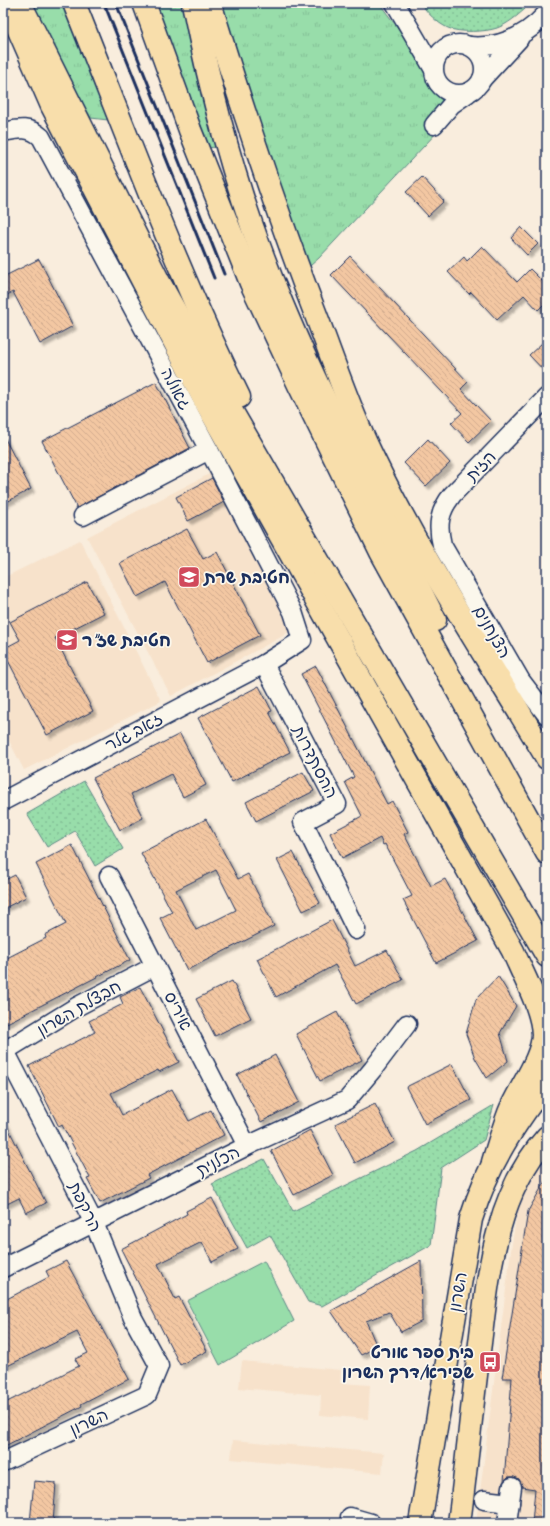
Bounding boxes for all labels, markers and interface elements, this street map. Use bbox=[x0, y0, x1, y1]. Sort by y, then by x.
street label: גאולה bbox=[156, 364, 196, 414]
street label: הזית bbox=[461, 446, 501, 486]
school or university icon: חטיבת שרת bbox=[176, 564, 202, 590]
place label: חטיבת שרת bbox=[203, 567, 290, 588]
street label: הצנחנים bbox=[469, 602, 515, 662]
school or university icon: חטיבת שז"ר bbox=[54, 627, 80, 653]
place label: חטיבת שז"ר bbox=[82, 630, 171, 651]
street label: זאב גלר bbox=[101, 708, 167, 756]
street label: ההסתדרות bbox=[287, 721, 342, 802]
street label: חבצלת השרון bbox=[33, 976, 125, 1040]
street label: איריס bbox=[159, 988, 197, 1034]
street label: הכלנית bbox=[193, 1141, 243, 1181]
street label: הרקפת bbox=[64, 1178, 106, 1235]
street label: השרון bbox=[444, 1270, 472, 1314]
place label: בית ספר אורט שפירא/דרך השרון bbox=[342, 1342, 475, 1383]
bus stop icon: בית ספר אורט שפירא/דרך השרון bbox=[477, 1349, 503, 1375]
street label: השרון bbox=[66, 1404, 112, 1440]

